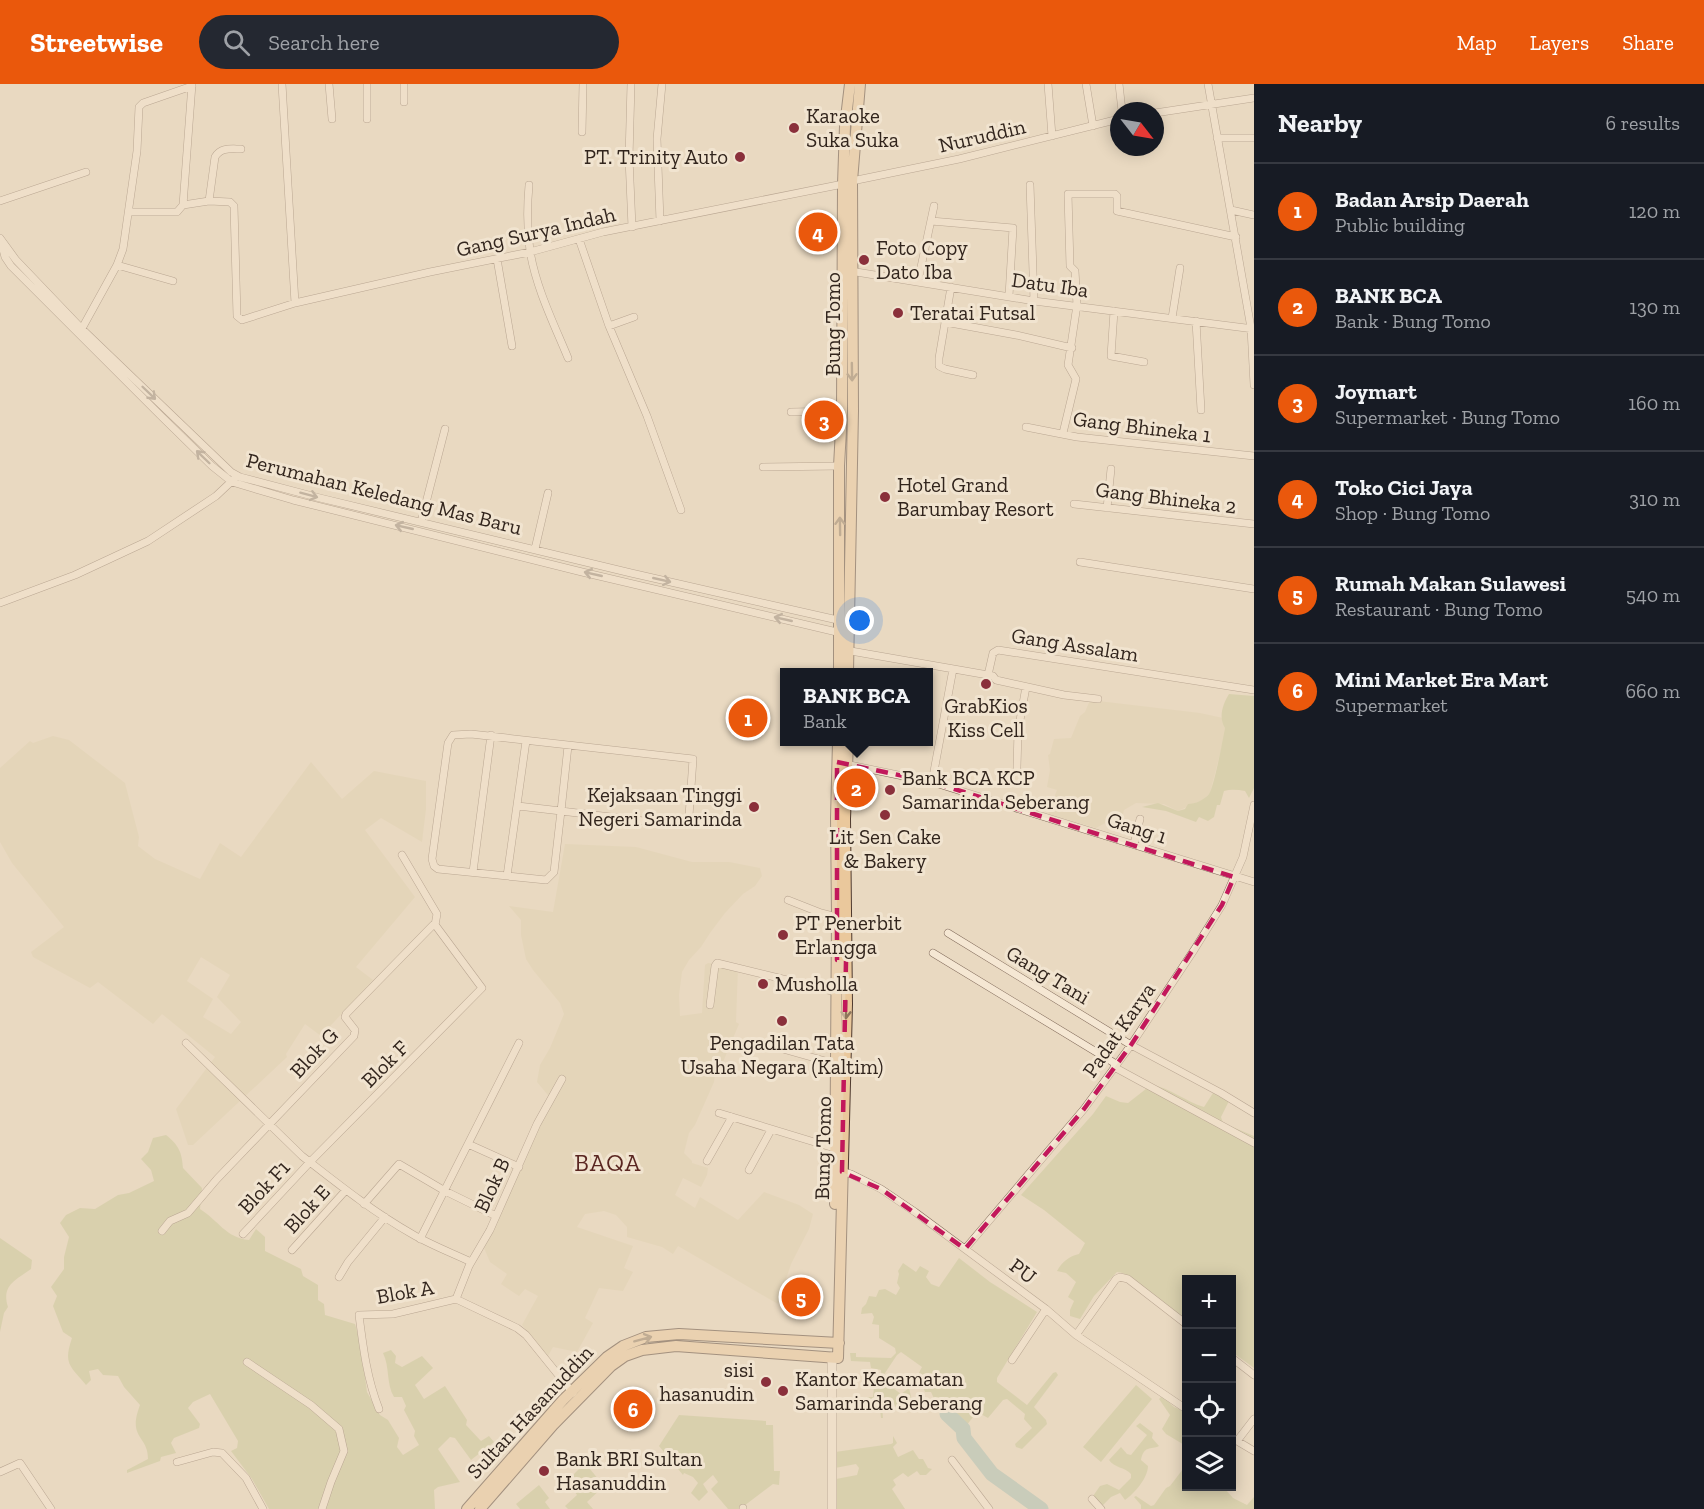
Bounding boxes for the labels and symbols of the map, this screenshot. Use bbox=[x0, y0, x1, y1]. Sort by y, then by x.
north arrow bbox=[1110, 102, 1164, 156]
place label: Karaoke Suka Suka bbox=[806, 103, 899, 152]
street label: Nuruddin bbox=[936, 113, 1028, 158]
marker: Karaoke Suka Suka bbox=[787, 121, 801, 135]
place label: PT. Trinity Auto bbox=[584, 144, 728, 169]
marker: PT. Trinity Auto bbox=[733, 150, 747, 164]
street label: Gang Surya Indah bbox=[454, 201, 618, 262]
pin: 4 bbox=[798, 210, 838, 254]
place label: Foto Copy Dato Iba bbox=[876, 235, 968, 284]
marker: Foto Copy Dato Iba bbox=[857, 253, 871, 267]
street label: Datu Iba bbox=[1010, 267, 1090, 302]
street label: Bung Tomo bbox=[820, 272, 845, 376]
place label: Teratai Futsal bbox=[910, 300, 1036, 325]
marker: Teratai Futsal bbox=[891, 306, 905, 320]
one-way arrow bbox=[846, 361, 858, 381]
one-way arrow bbox=[141, 386, 156, 400]
pin: 3 bbox=[804, 398, 844, 442]
street label: Gang Bhineka 1 bbox=[1072, 406, 1213, 447]
street label: Perumahan Keledang Mas Baru bbox=[244, 447, 525, 540]
one-way arrow bbox=[195, 450, 210, 464]
place label: Hotel Grand Barumbay Resort bbox=[897, 472, 1054, 521]
street label: Gang Bhineka 2 bbox=[1094, 476, 1238, 519]
one-way arrow bbox=[299, 490, 318, 501]
marker: Hotel Grand Barumbay Resort bbox=[878, 490, 892, 504]
one-way arrow bbox=[834, 517, 845, 537]
one-way arrow bbox=[395, 520, 414, 532]
one-way arrow bbox=[584, 568, 603, 580]
one-way arrow bbox=[652, 575, 671, 587]
your location bbox=[845, 606, 874, 635]
one-way arrow bbox=[773, 613, 792, 625]
street label: Gang Assalam bbox=[1010, 622, 1140, 667]
marker: GrabKios Kiss Cell bbox=[979, 677, 993, 691]
place label: GrabKios Kiss Cell bbox=[944, 693, 1028, 742]
pin: 1 bbox=[728, 696, 768, 740]
place label: Bank BCA KCP Samarinda Seberang bbox=[902, 765, 1090, 814]
pin: 2 bbox=[836, 766, 876, 810]
place label: Kejaksaan Tinggi Negeri Samarinda bbox=[578, 782, 742, 831]
marker: Bank BCA KCP Samarinda Seberang bbox=[883, 783, 897, 797]
marker: Kejaksaan Tinggi Negeri Samarinda bbox=[747, 800, 761, 814]
street label: Gang 1 bbox=[1104, 806, 1170, 849]
marker: Lit Sen Cake & Bakery bbox=[878, 808, 892, 822]
place label: Lit Sen Cake & Bakery bbox=[829, 824, 941, 873]
place label: PT Penerbit Erlangga bbox=[795, 910, 902, 959]
marker: PT Penerbit Erlangga bbox=[776, 928, 790, 942]
street label: Gang Tani bbox=[1002, 940, 1095, 1009]
place label: Musholla bbox=[775, 971, 858, 996]
marker: Musholla bbox=[756, 977, 770, 991]
street label: Padat Karya bbox=[1077, 978, 1160, 1082]
one-way arrow bbox=[840, 999, 852, 1019]
marker: Pengadilan Tata Usaha Negara (Kaltim) bbox=[775, 1014, 789, 1028]
street label: Blok G bbox=[284, 1023, 343, 1083]
place label: Pengadilan Tata Usaha Negara (Kaltim) bbox=[681, 1030, 883, 1079]
street label: Blok F bbox=[356, 1035, 414, 1092]
street label: Bung Tomo bbox=[809, 1096, 836, 1200]
district label: BAQA bbox=[574, 1148, 642, 1177]
street label: Blok B bbox=[468, 1154, 515, 1216]
street label: Blok F1 bbox=[233, 1155, 295, 1219]
street label: Blok E bbox=[278, 1179, 335, 1238]
street label: PU bbox=[1005, 1252, 1042, 1289]
street label: Blok A bbox=[374, 1274, 436, 1309]
pin: 5 bbox=[782, 1274, 820, 1320]
one-way arrow bbox=[633, 1333, 652, 1345]
street label: Sultan Hasanuddin bbox=[461, 1340, 598, 1484]
place label: sisi hasanudin bbox=[660, 1357, 754, 1406]
place label: Kantor Kecamatan Samarinda Seberang bbox=[795, 1366, 983, 1415]
marker: sisi hasanudin bbox=[759, 1375, 773, 1389]
marker: Kantor Kecamatan Samarinda Seberang bbox=[776, 1384, 790, 1398]
pin: 6 bbox=[614, 1386, 652, 1432]
place label: Bank BRI Sultan Hasanuddin bbox=[556, 1446, 702, 1495]
marker: Bank BRI Sultan Hasanuddin bbox=[537, 1464, 551, 1478]

